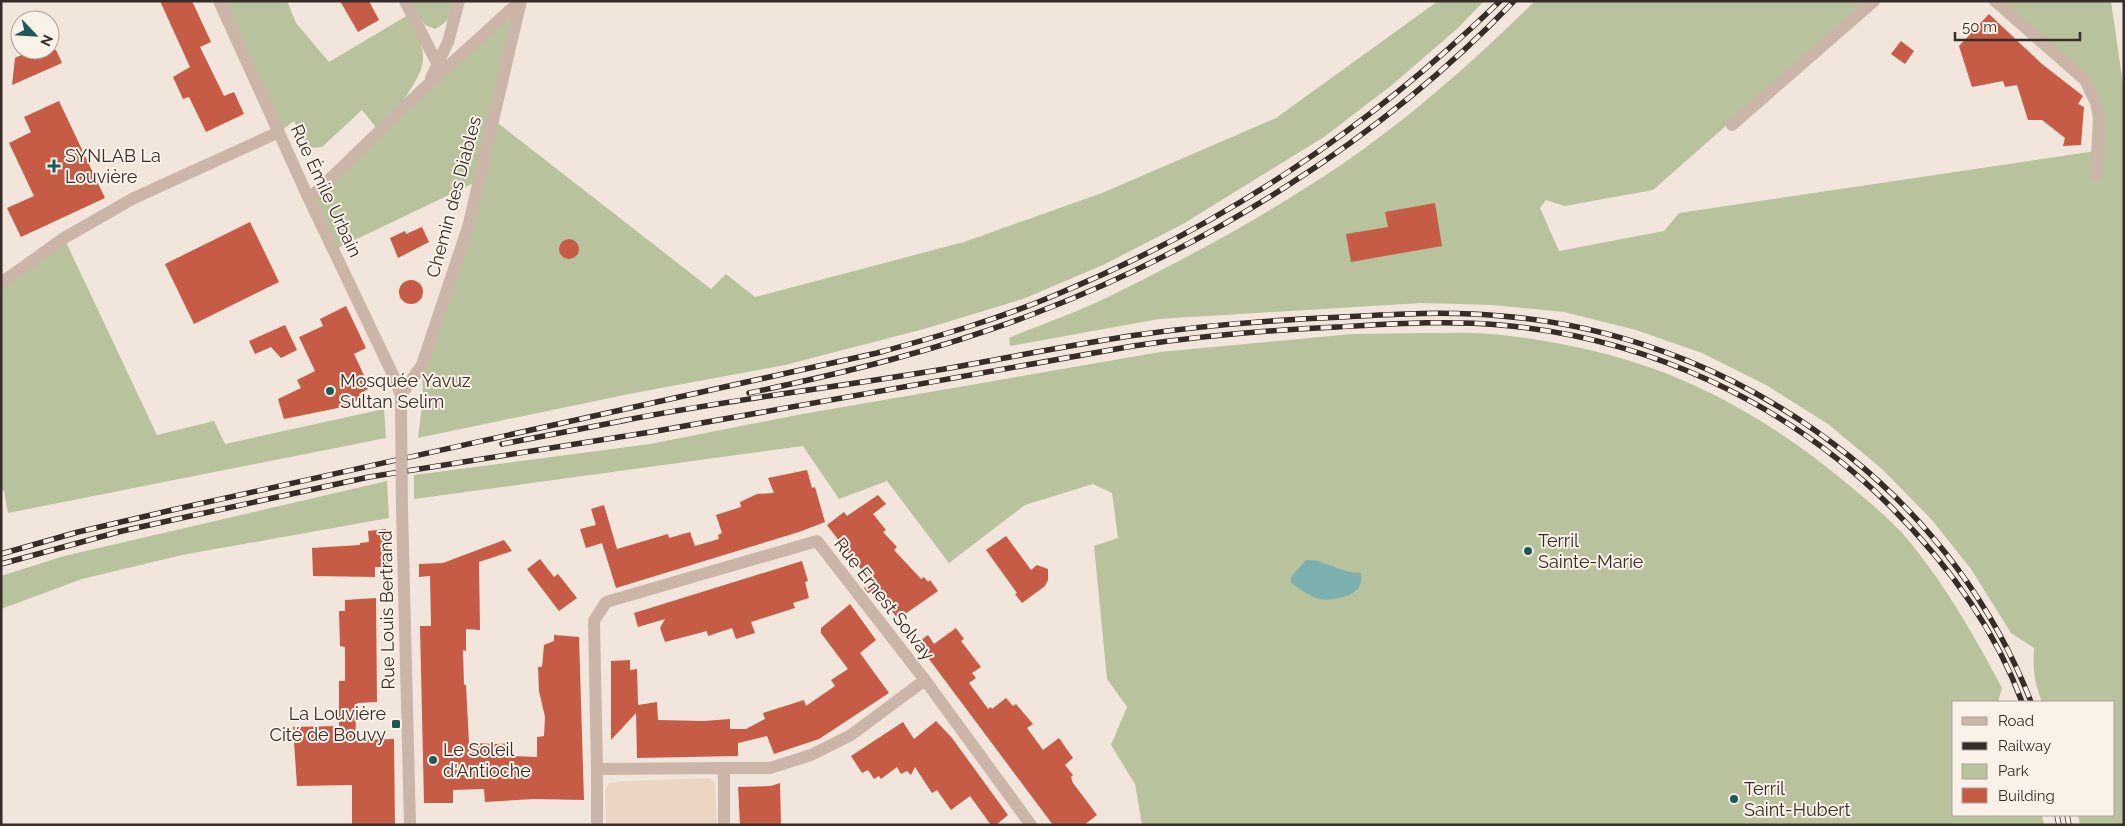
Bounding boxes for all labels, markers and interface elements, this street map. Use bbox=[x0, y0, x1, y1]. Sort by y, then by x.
north arrow bbox=[10, 10, 60, 60]
scale bar bbox=[1955, 10, 2080, 42]
text: 50 m bbox=[1962, 18, 1997, 36]
text: N bbox=[37, 32, 56, 49]
street label: Chemin des Diables bbox=[422, 114, 485, 280]
street label: Rue Émile Urbain bbox=[287, 121, 367, 260]
place label: SYNLAB La Louvière bbox=[65, 145, 161, 187]
marker: SYNLAB La Louvière bbox=[47, 159, 61, 173]
place label: Mosquée Yavuz Sultan Selim bbox=[340, 370, 471, 412]
marker: Mosquée Yavuz Sultan Selim bbox=[324, 385, 336, 397]
street label: Rue Louis Bertrand bbox=[375, 530, 398, 690]
place label: Terril Sainte-Marie bbox=[1538, 530, 1644, 572]
street label: Rue Ernest Solvay bbox=[830, 533, 939, 664]
marker: Terril Sainte-Marie bbox=[1522, 545, 1534, 557]
legend bbox=[1952, 701, 2115, 816]
place label: La Louvière Cité de Bouvy bbox=[270, 703, 386, 745]
text: Road bbox=[1998, 712, 2034, 730]
marker: La Louvière Cité de Bouvy bbox=[390, 718, 402, 730]
text: Railway bbox=[1998, 737, 2051, 755]
place label: Le Soleil d'Antioche bbox=[443, 739, 531, 781]
marker: Le Soleil d'Antioche bbox=[427, 754, 439, 766]
text: Park bbox=[1998, 762, 2029, 780]
place label: Terril Saint-Hubert bbox=[1744, 778, 1851, 820]
text: Building bbox=[1998, 787, 2055, 805]
marker: Terril Saint-Hubert bbox=[1728, 793, 1740, 805]

